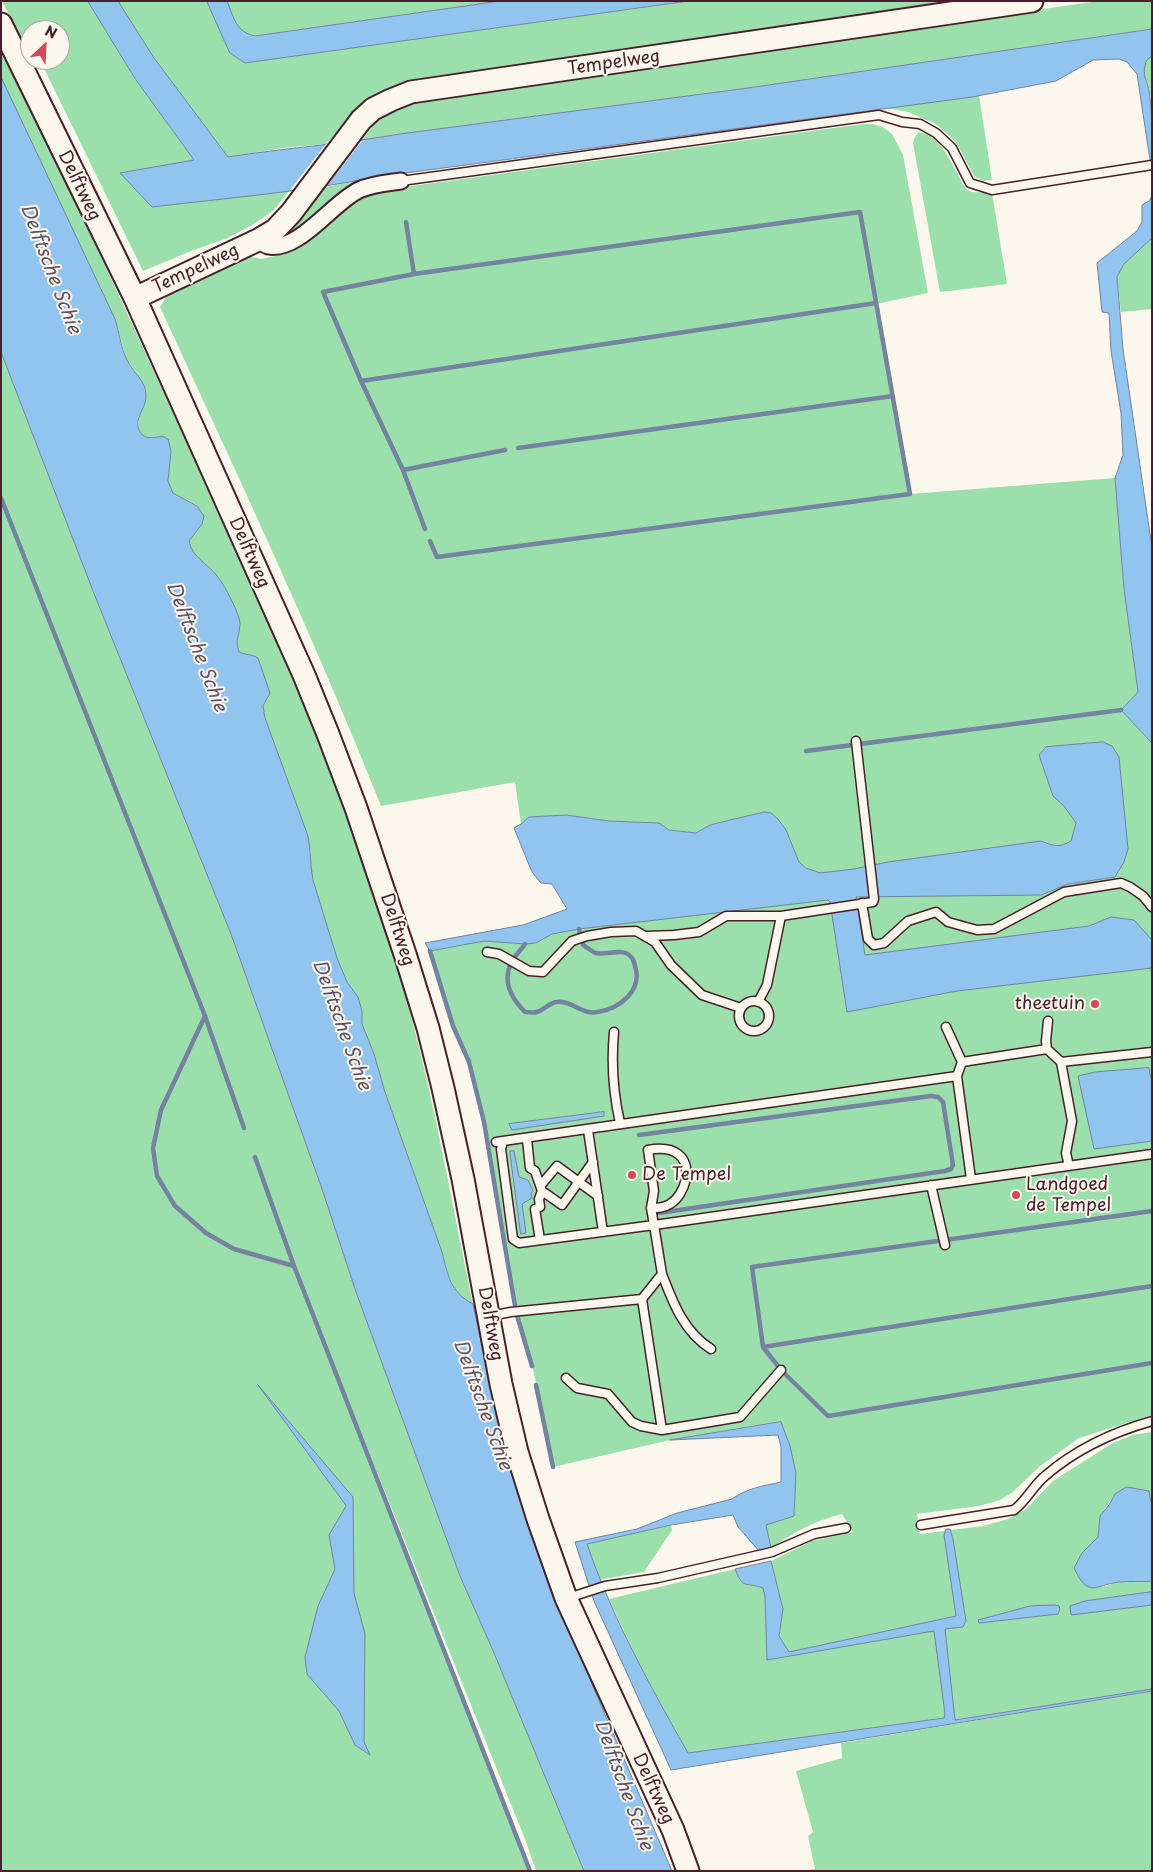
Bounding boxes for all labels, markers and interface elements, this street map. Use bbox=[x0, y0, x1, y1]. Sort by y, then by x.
north arrow bbox=[20, 20, 70, 70]
text: N bbox=[42, 20, 61, 44]
street label: Tempelweg bbox=[566, 46, 662, 80]
street label: Delftweg bbox=[53, 147, 105, 225]
water label: Delftsche Schie bbox=[15, 201, 85, 337]
street label: Tempelweg bbox=[149, 240, 243, 298]
street label: Delftweg bbox=[224, 514, 274, 592]
water label: Delftsche Schie bbox=[161, 579, 231, 715]
street label: Delftweg bbox=[375, 891, 419, 969]
water label: Delftsche Schie bbox=[307, 957, 375, 1093]
place label: theetuin bbox=[1015, 993, 1085, 1015]
marker: theetuin bbox=[1089, 998, 1101, 1010]
place label: De Tempel bbox=[642, 1164, 731, 1186]
marker: De Tempel bbox=[626, 1169, 638, 1181]
place label: Landgoed de Tempel bbox=[1026, 1174, 1111, 1216]
marker: Landgoed de Tempel bbox=[1010, 1189, 1022, 1201]
street label: Delftweg bbox=[473, 1285, 507, 1363]
water label: Delftsche Schie bbox=[448, 1337, 516, 1473]
water label: Delftsche Schie bbox=[589, 1717, 657, 1853]
street label: Delftweg bbox=[627, 1750, 679, 1828]

